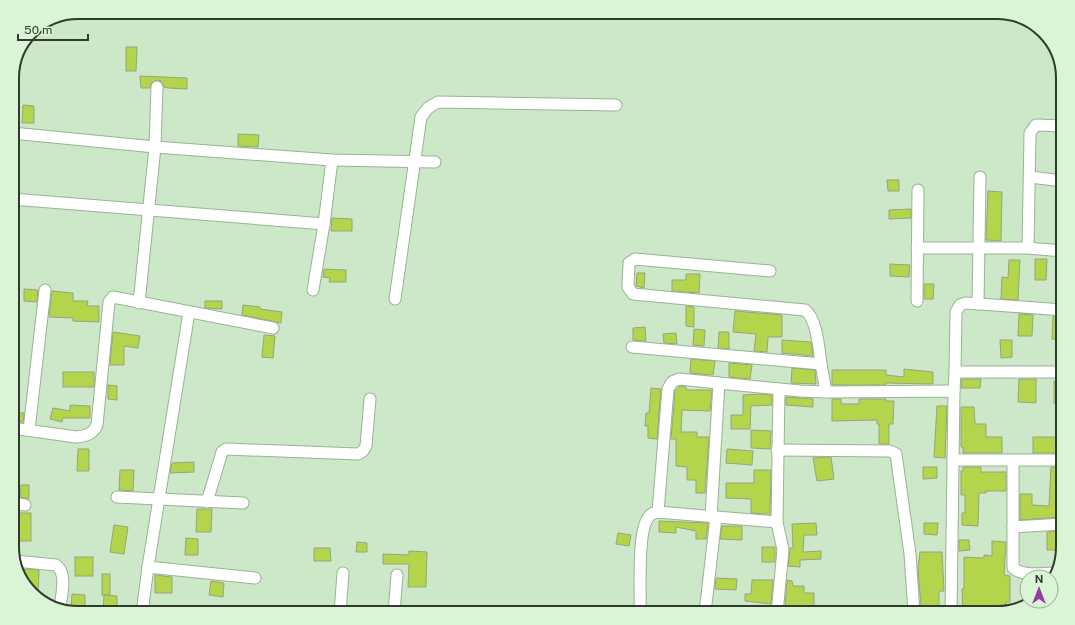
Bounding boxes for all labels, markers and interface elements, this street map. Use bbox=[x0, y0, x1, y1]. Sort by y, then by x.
scale bar bbox=[18, 16, 88, 42]
text: 50 m bbox=[24, 23, 52, 37]
north arrow bbox=[1019, 569, 1059, 609]
text: N bbox=[1035, 573, 1043, 585]

